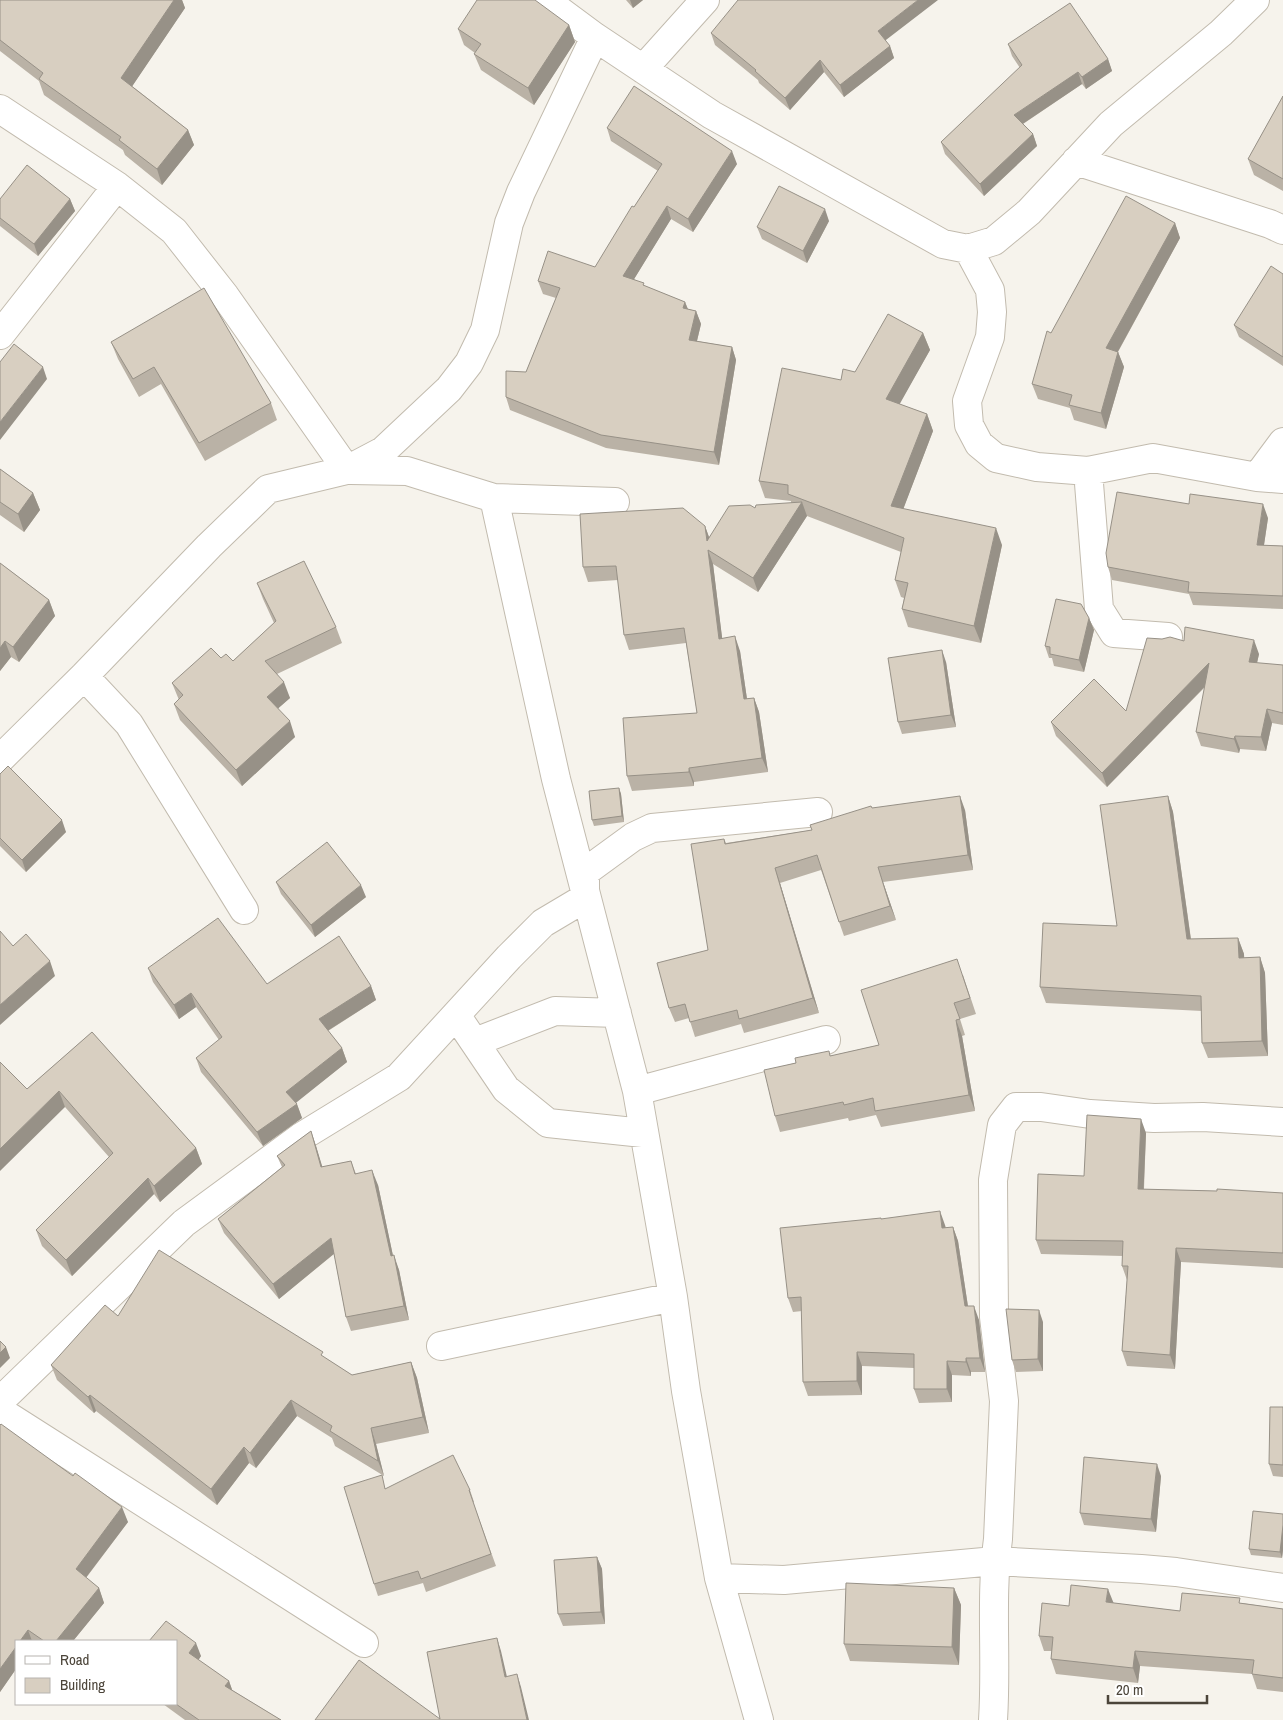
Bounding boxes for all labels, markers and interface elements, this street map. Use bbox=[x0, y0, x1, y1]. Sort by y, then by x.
legend bbox=[15, 1640, 178, 1705]
text: Road bbox=[60, 1649, 89, 1670]
scale bar bbox=[1108, 1672, 1207, 1704]
text: Building bbox=[60, 1674, 105, 1695]
text: 20 m bbox=[1116, 1679, 1143, 1700]

